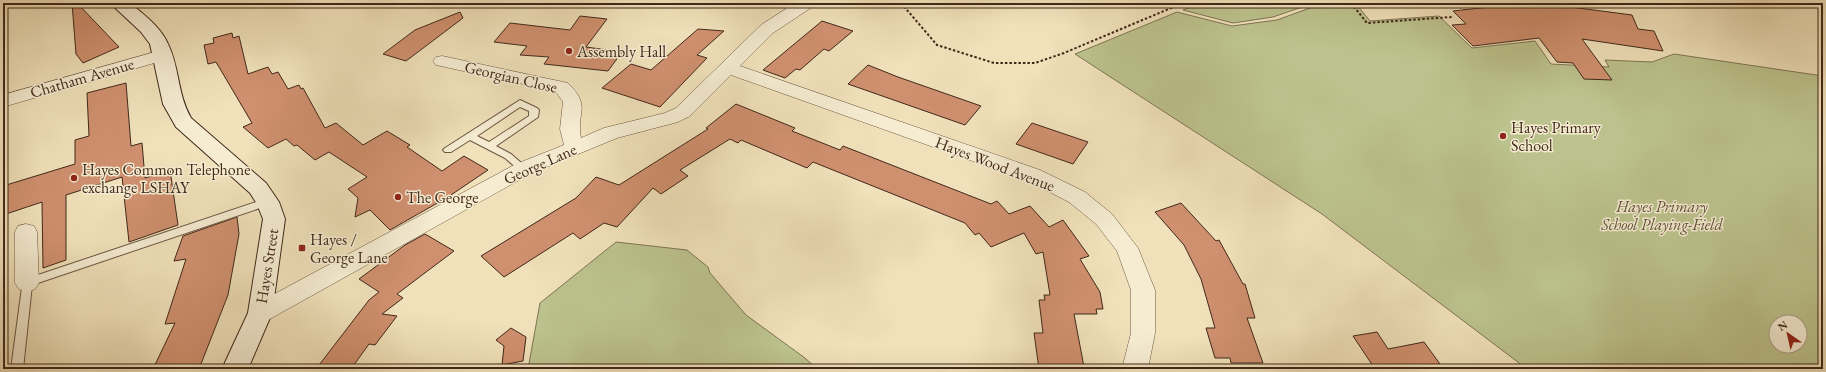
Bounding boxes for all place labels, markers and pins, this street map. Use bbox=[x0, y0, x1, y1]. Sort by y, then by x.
place label: Assembly Hall bbox=[576, 41, 666, 62]
marker: Assembly Hall bbox=[564, 46, 574, 56]
place label: Hayes Primary School bbox=[1511, 117, 1602, 156]
marker: Hayes Primary School bbox=[1498, 131, 1508, 141]
place label: Hayes Common Telephone exchange LSHAY bbox=[82, 159, 250, 198]
marker: Hayes Common Telephone exchange LSHAY bbox=[69, 173, 79, 183]
place label: The George bbox=[406, 187, 479, 208]
marker: The George bbox=[393, 192, 403, 202]
place label: Hayes / George Lane bbox=[310, 229, 388, 268]
marker: Hayes / George Lane bbox=[297, 243, 307, 253]

